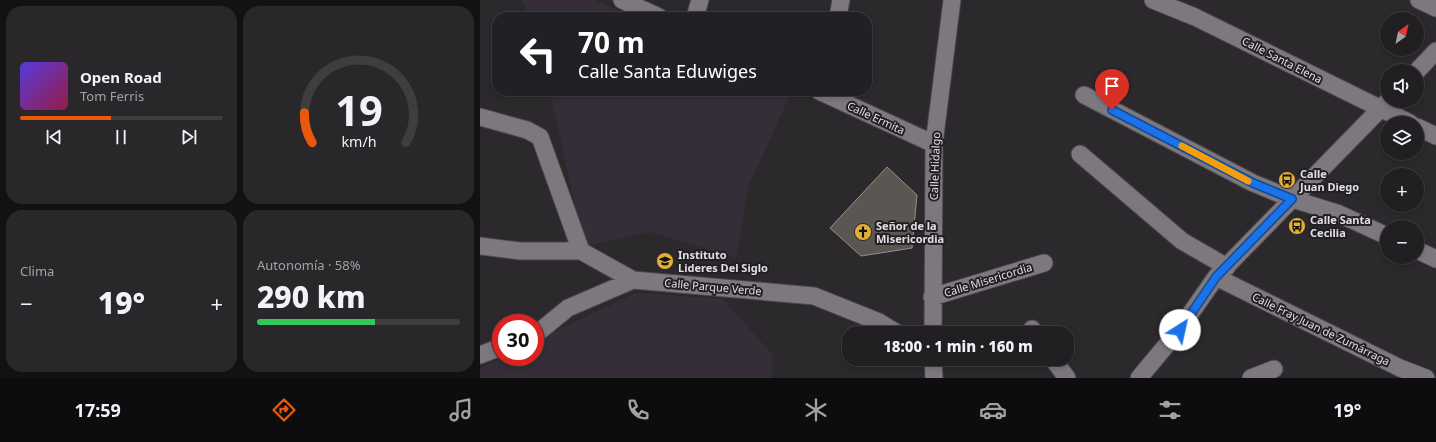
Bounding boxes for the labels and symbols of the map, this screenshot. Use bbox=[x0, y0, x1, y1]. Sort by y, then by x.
north arrow bbox=[1380, 12, 1424, 56]
street label: Calle Santa Elena bbox=[1240, 33, 1325, 86]
pin bbox=[1095, 69, 1129, 110]
street label: Calle Ermita bbox=[845, 98, 907, 137]
street label: Calle Hidalgo bbox=[926, 131, 943, 200]
place label: Calle Juan Diego bbox=[1299, 166, 1359, 194]
bus stop icon: Calle Juan Diego bbox=[1277, 170, 1297, 190]
place label: Calle Santa Cecilia bbox=[1310, 212, 1371, 240]
bus stop icon: Calle Santa Cecilia bbox=[1287, 216, 1307, 236]
place label: Señor de la Misericordia bbox=[876, 218, 944, 246]
church icon: Señor de la Misericordia bbox=[853, 222, 873, 242]
place label: Instituto Lideres Del Siglo bbox=[678, 247, 768, 275]
school or university icon: Instituto Lideres Del Siglo bbox=[655, 251, 675, 271]
street label: Calle Misericordia bbox=[942, 259, 1034, 300]
street label: Calle Parque Verde bbox=[664, 275, 762, 298]
street label: Calle Fray Juan de Zumárraga bbox=[1250, 289, 1393, 369]
position arrow bbox=[1159, 309, 1201, 351]
speed limit sign: 30 bbox=[492, 314, 544, 366]

